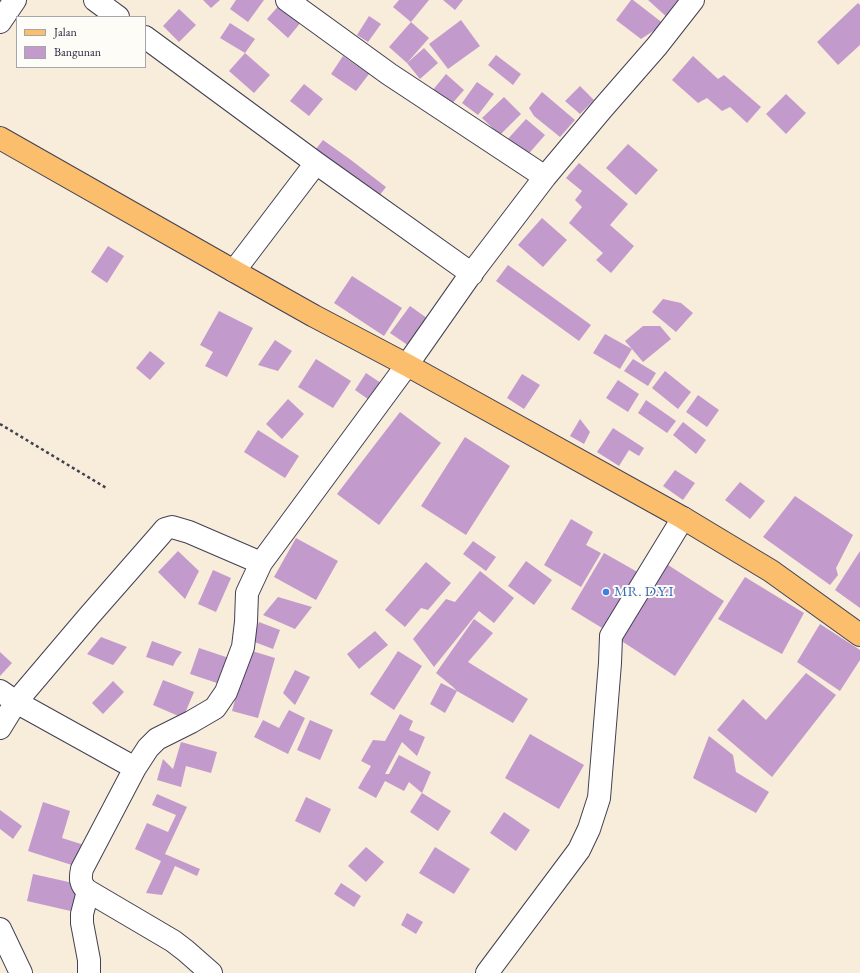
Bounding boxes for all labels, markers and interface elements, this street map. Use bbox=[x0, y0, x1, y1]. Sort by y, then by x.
legend bbox=[16, 16, 146, 68]
text: Jalan bbox=[54, 24, 77, 40]
text: Bangunan bbox=[54, 44, 101, 60]
place label: MR. D.Y.I bbox=[614, 583, 673, 601]
marker: MR. D.Y.I bbox=[601, 587, 611, 597]

